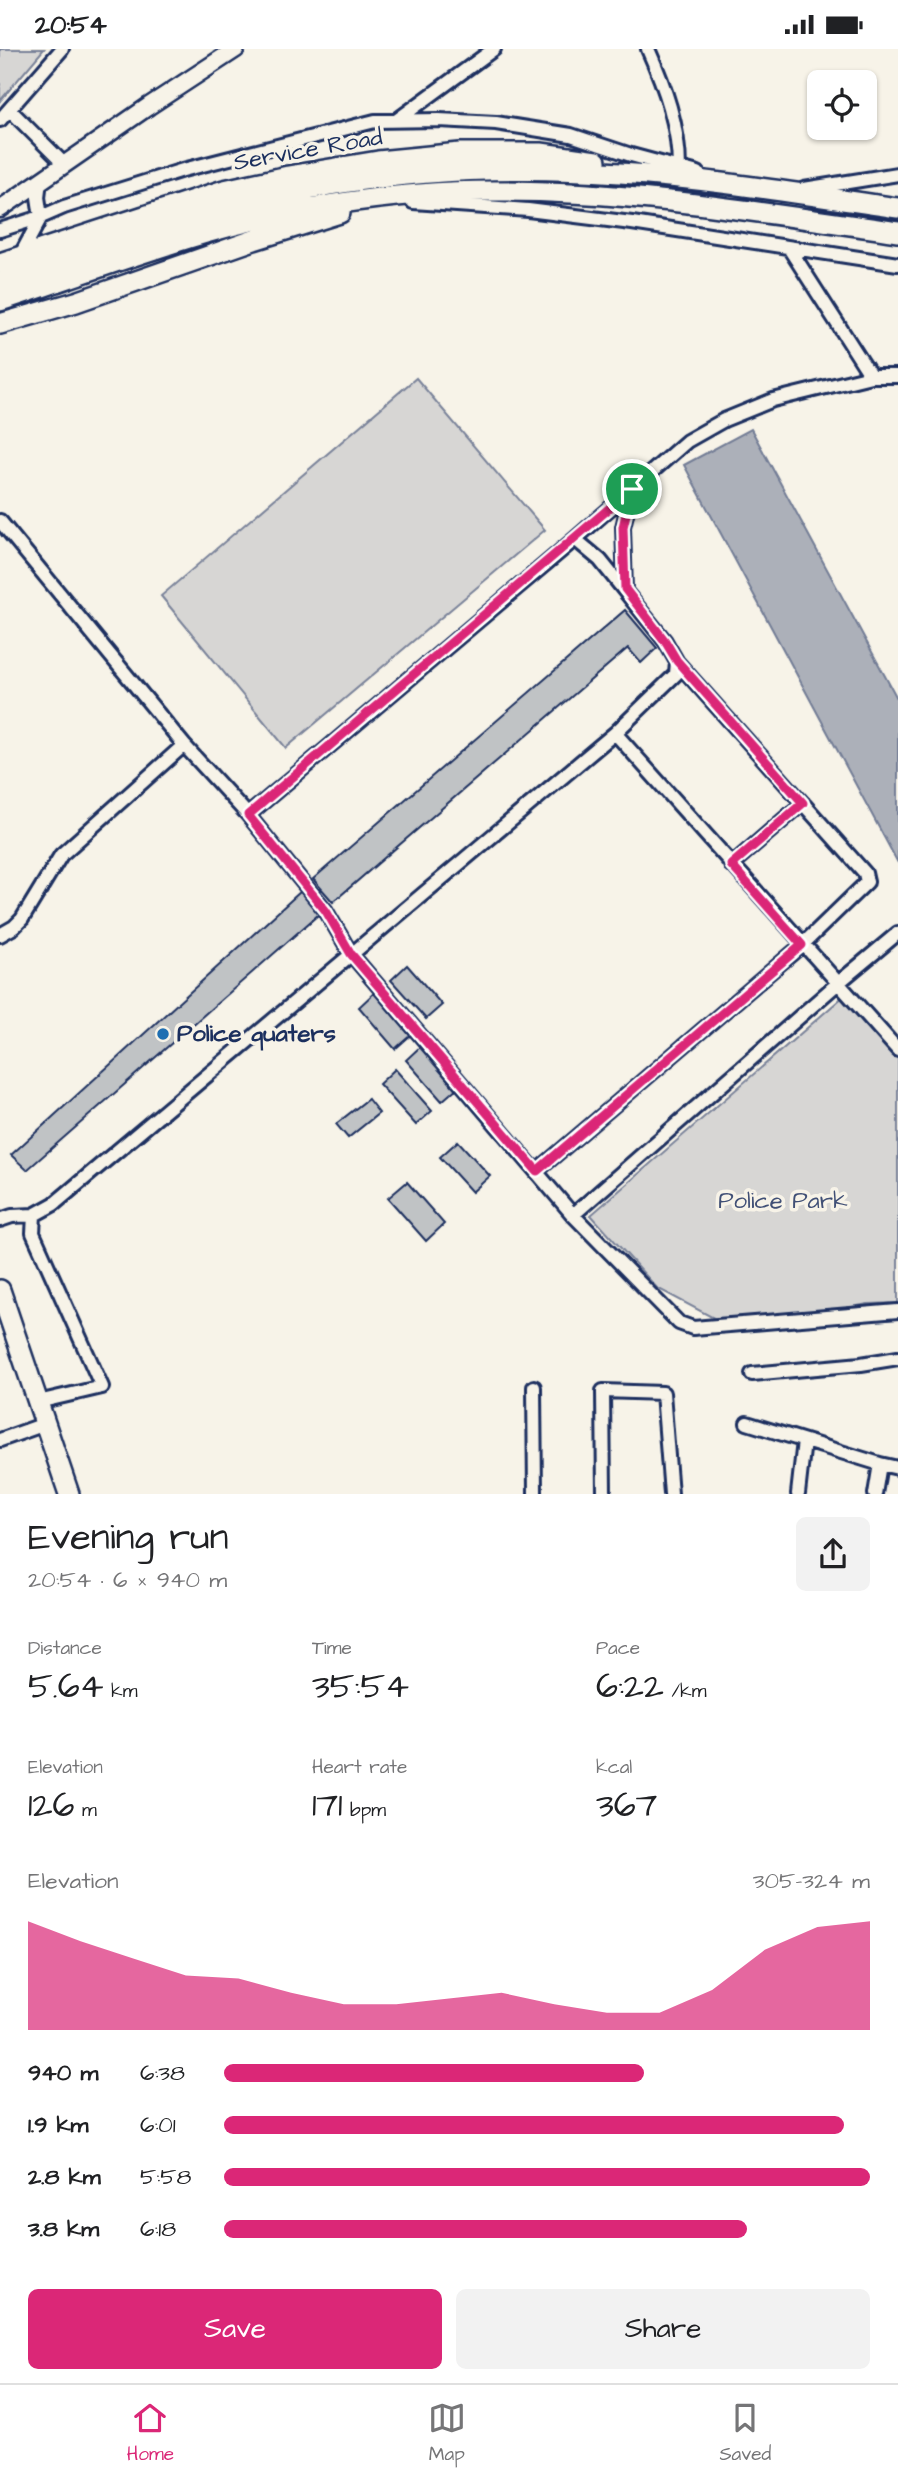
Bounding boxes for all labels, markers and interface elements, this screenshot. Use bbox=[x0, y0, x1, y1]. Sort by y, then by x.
text: 20:54 bbox=[35, 7, 107, 43]
map controls bbox=[807, 70, 877, 140]
button: locate bbox=[807, 70, 877, 140]
street label: Service Road bbox=[231, 120, 385, 180]
pin bbox=[602, 459, 662, 519]
icon: arrive bbox=[613, 470, 651, 508]
place label: Police quaters bbox=[177, 1017, 336, 1051]
marker: Police quaters bbox=[155, 1026, 171, 1042]
park label: Police Park bbox=[718, 1184, 848, 1218]
text: Evening run bbox=[28, 1512, 229, 1564]
button: share bbox=[796, 1517, 870, 1591]
text: 20:54 · 6 × 940 m bbox=[28, 1564, 227, 1596]
text: Distance bbox=[28, 1635, 102, 1662]
text: Time bbox=[312, 1635, 352, 1662]
text: Pace bbox=[596, 1635, 640, 1662]
text: 5.64 bbox=[28, 1662, 103, 1711]
text: 35:54 bbox=[312, 1662, 409, 1711]
text: 6:22 bbox=[596, 1662, 664, 1711]
text: km bbox=[103, 1678, 138, 1705]
text: /km bbox=[664, 1678, 707, 1705]
text: Elevation bbox=[28, 1754, 103, 1781]
text: Heart rate bbox=[312, 1754, 407, 1781]
text: kcal bbox=[596, 1754, 632, 1781]
text: 126 bbox=[28, 1781, 74, 1830]
text: 171 bbox=[312, 1781, 343, 1830]
text: 367 bbox=[596, 1781, 657, 1830]
text: m bbox=[74, 1797, 97, 1824]
text: bpm bbox=[343, 1797, 386, 1824]
text: Elevation bbox=[28, 1865, 119, 1897]
text: 305–324 m bbox=[753, 1865, 870, 1897]
text: 940 m bbox=[28, 2057, 98, 2089]
text: 6:38 bbox=[140, 2057, 185, 2089]
text: 1.9 km bbox=[28, 2109, 89, 2141]
text: 6:01 bbox=[140, 2109, 176, 2141]
text: 2.8 km bbox=[28, 2161, 101, 2193]
text: 5:58 bbox=[140, 2161, 191, 2193]
text: 3.8 km bbox=[28, 2213, 99, 2245]
text: 6:18 bbox=[140, 2213, 176, 2245]
button: Save bbox=[28, 2289, 442, 2369]
button: Share bbox=[456, 2289, 870, 2369]
tab: Home bbox=[127, 2399, 174, 2468]
tab: Map bbox=[428, 2399, 466, 2468]
tab: Saved bbox=[719, 2399, 771, 2468]

